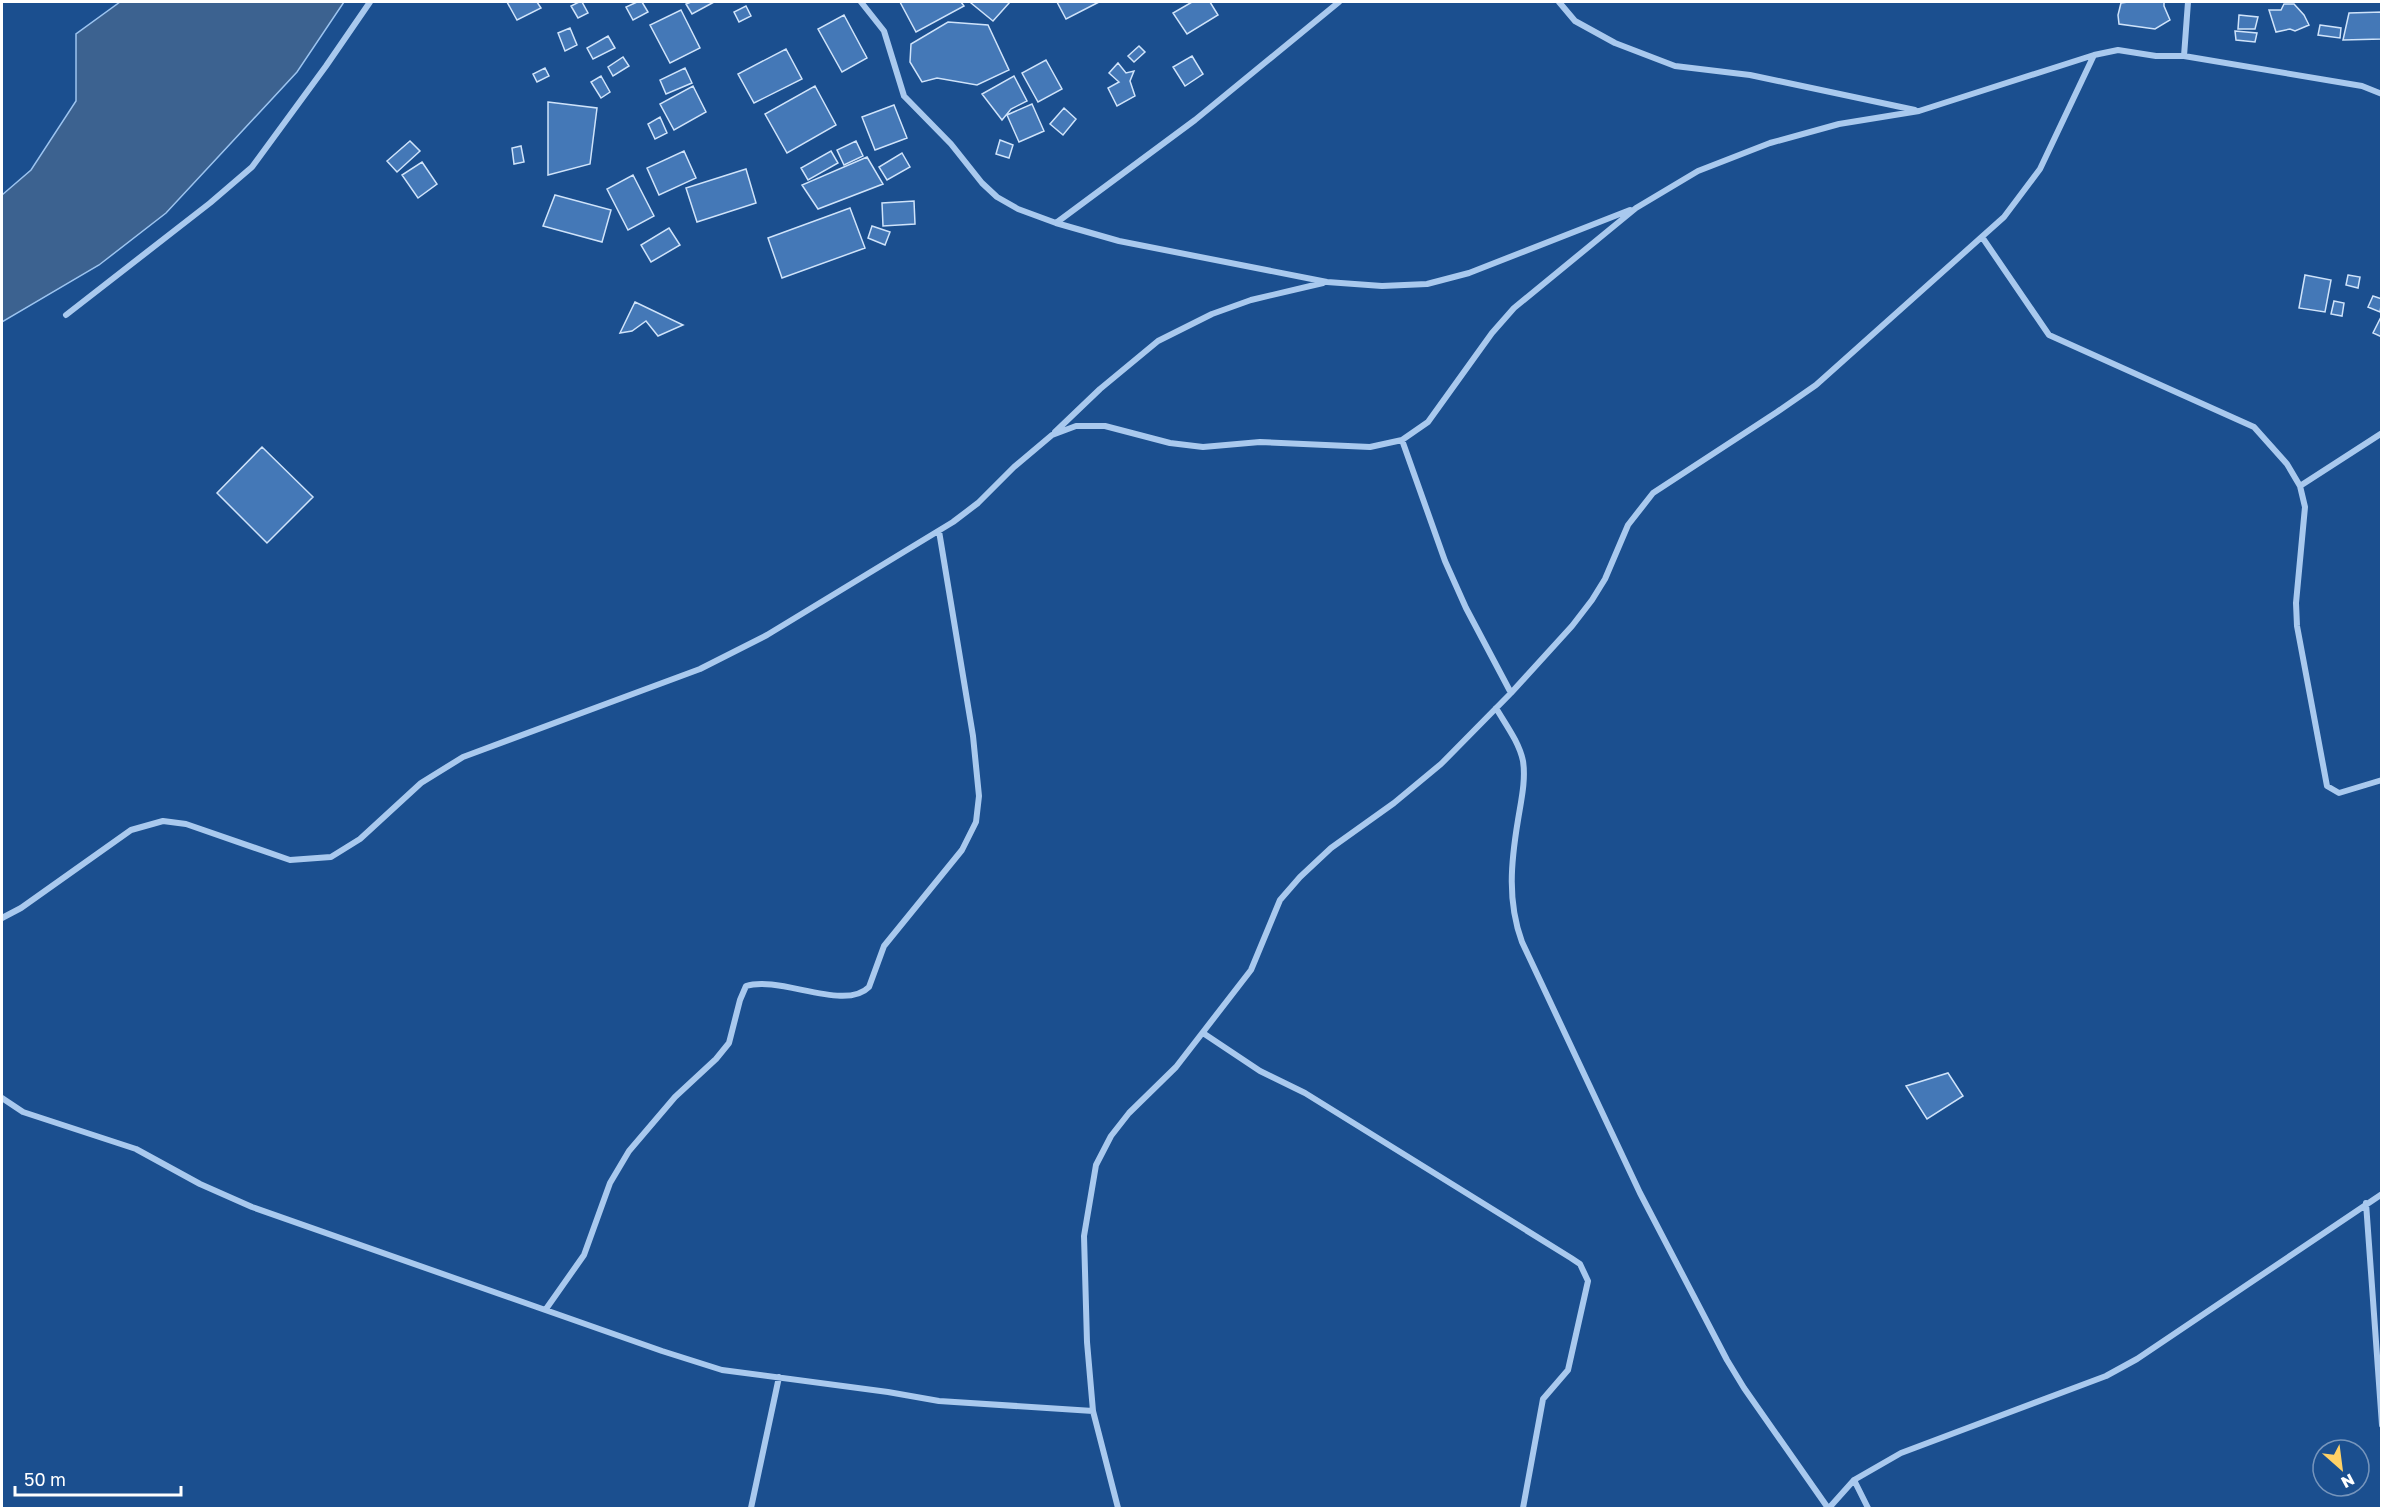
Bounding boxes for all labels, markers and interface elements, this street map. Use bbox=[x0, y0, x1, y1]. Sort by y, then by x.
north arrow bbox=[2311, 1438, 2371, 1498]
scale bar bbox=[15, 1459, 182, 1497]
text: 50 m bbox=[24, 1468, 66, 1490]
text: N bbox=[2338, 1470, 2358, 1493]

